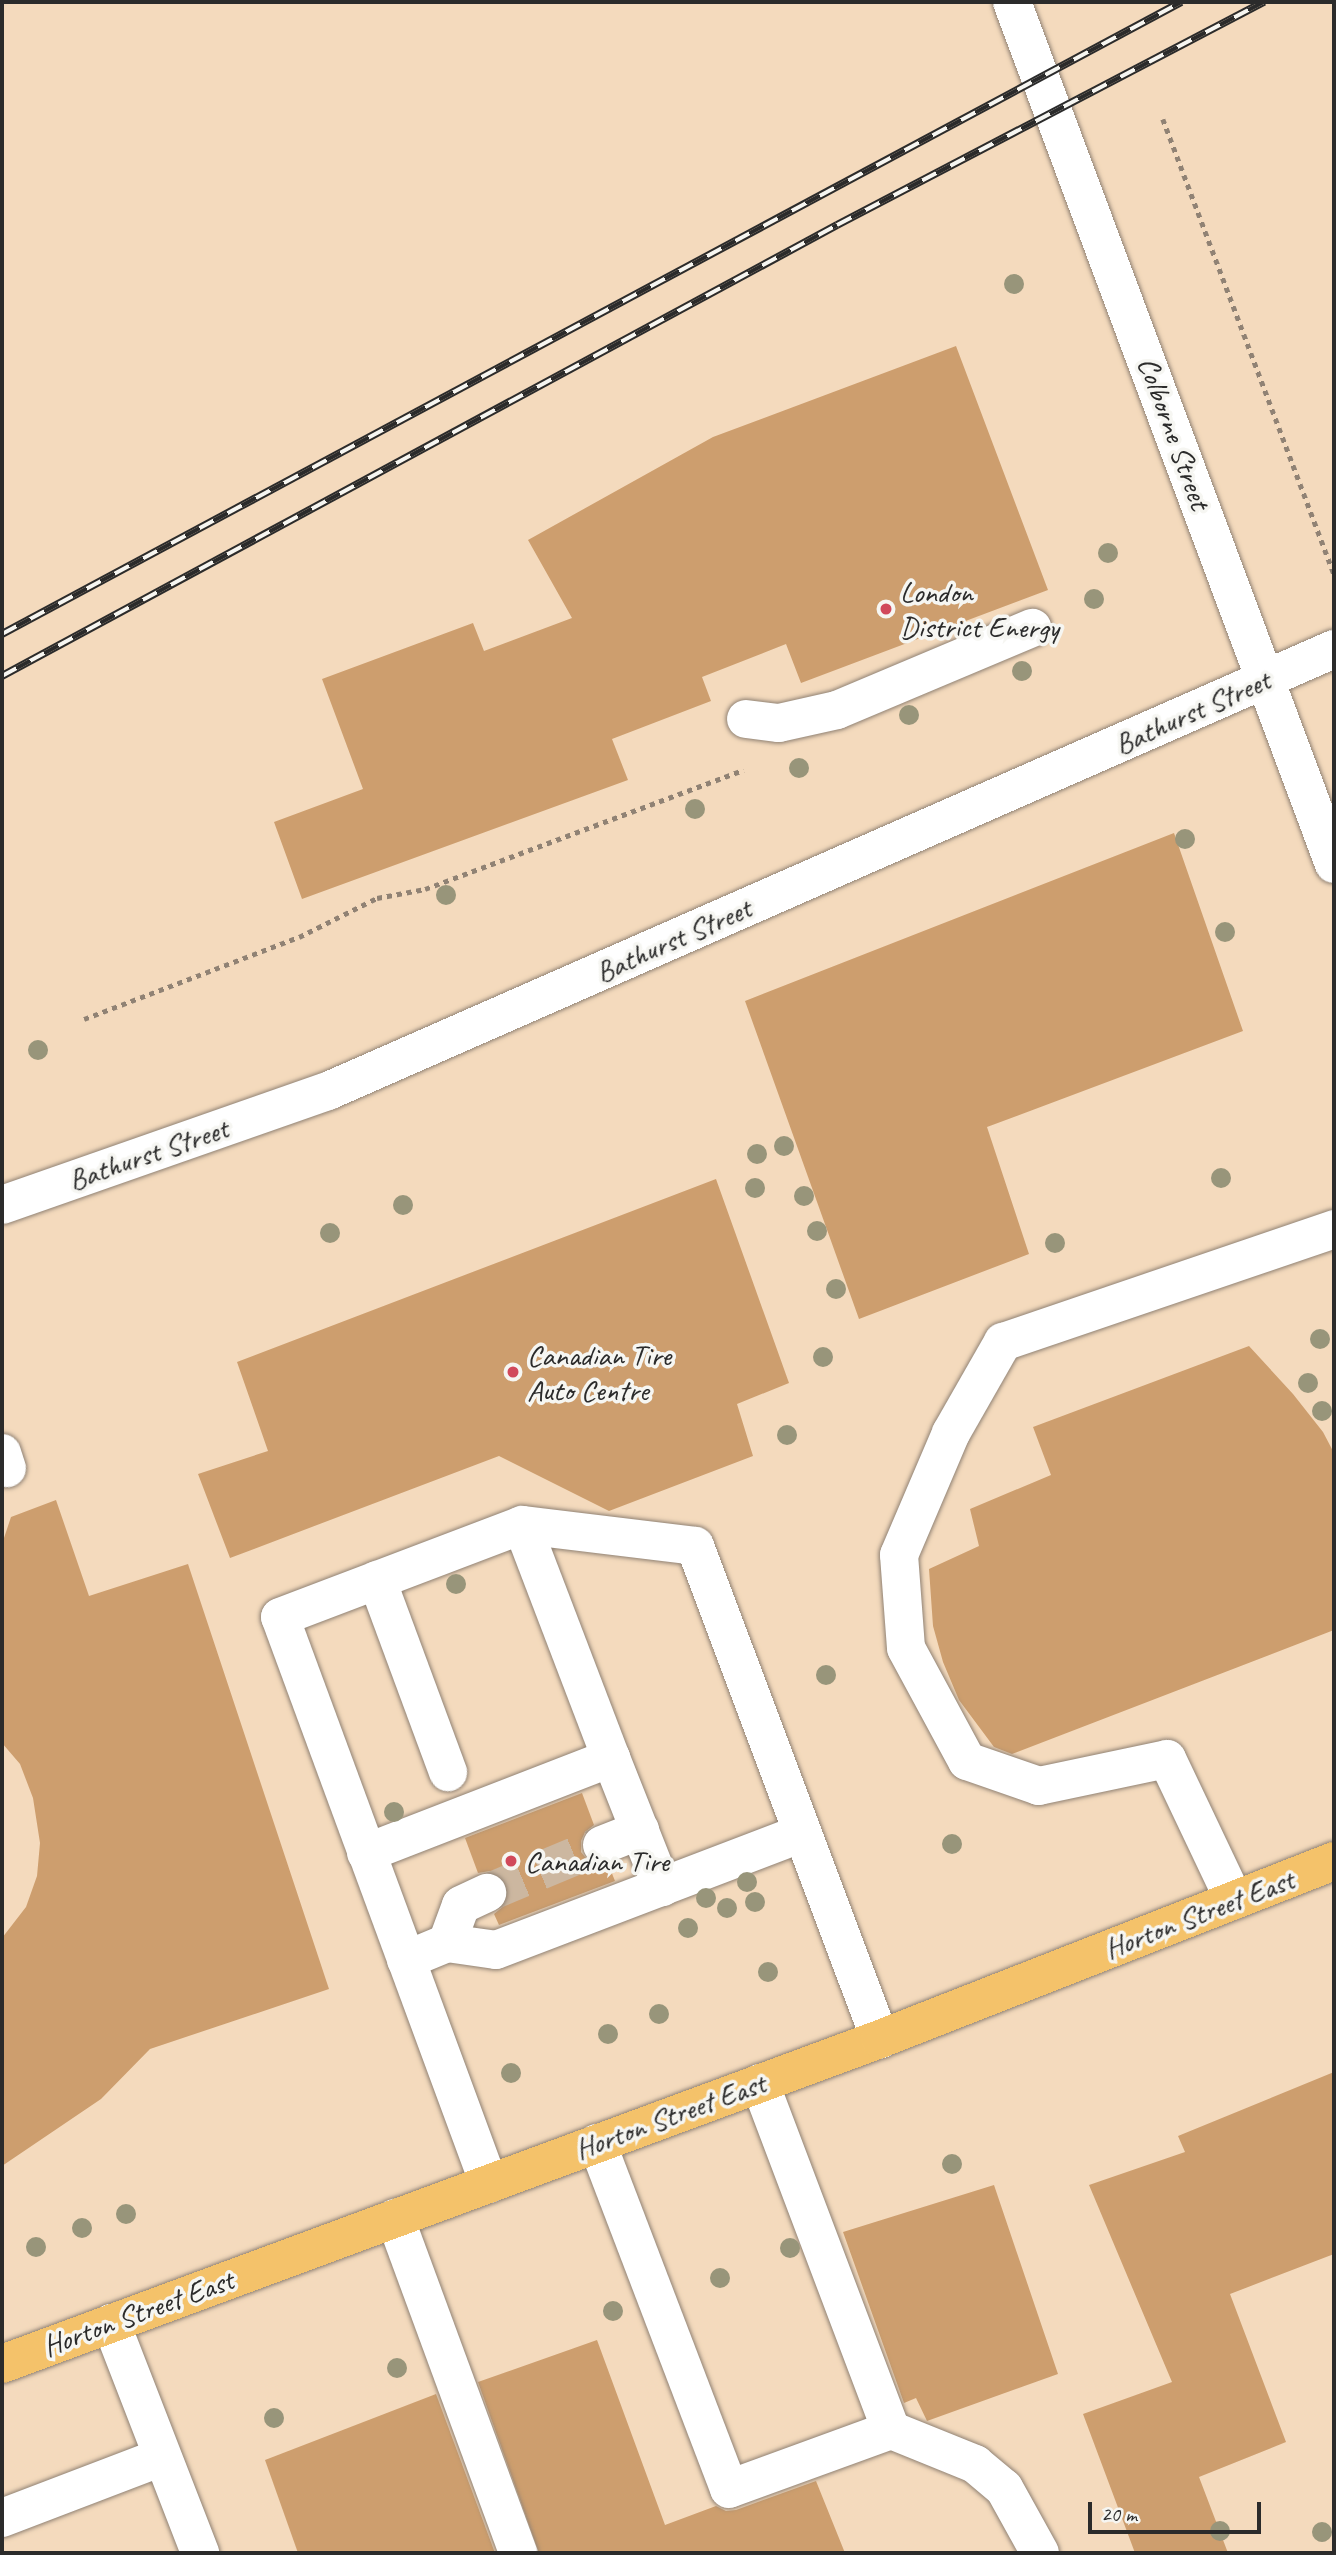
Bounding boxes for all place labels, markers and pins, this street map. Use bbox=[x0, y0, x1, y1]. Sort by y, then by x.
place label: London District Energy bbox=[900, 574, 1059, 644]
marker: London District Energy bbox=[878, 601, 894, 617]
place label: Canadian Tire Auto Centre bbox=[527, 1337, 671, 1408]
marker: Canadian Tire Auto Centre bbox=[505, 1364, 521, 1380]
place label: Canadian Tire bbox=[525, 1843, 669, 1879]
marker: Canadian Tire bbox=[503, 1853, 519, 1869]

